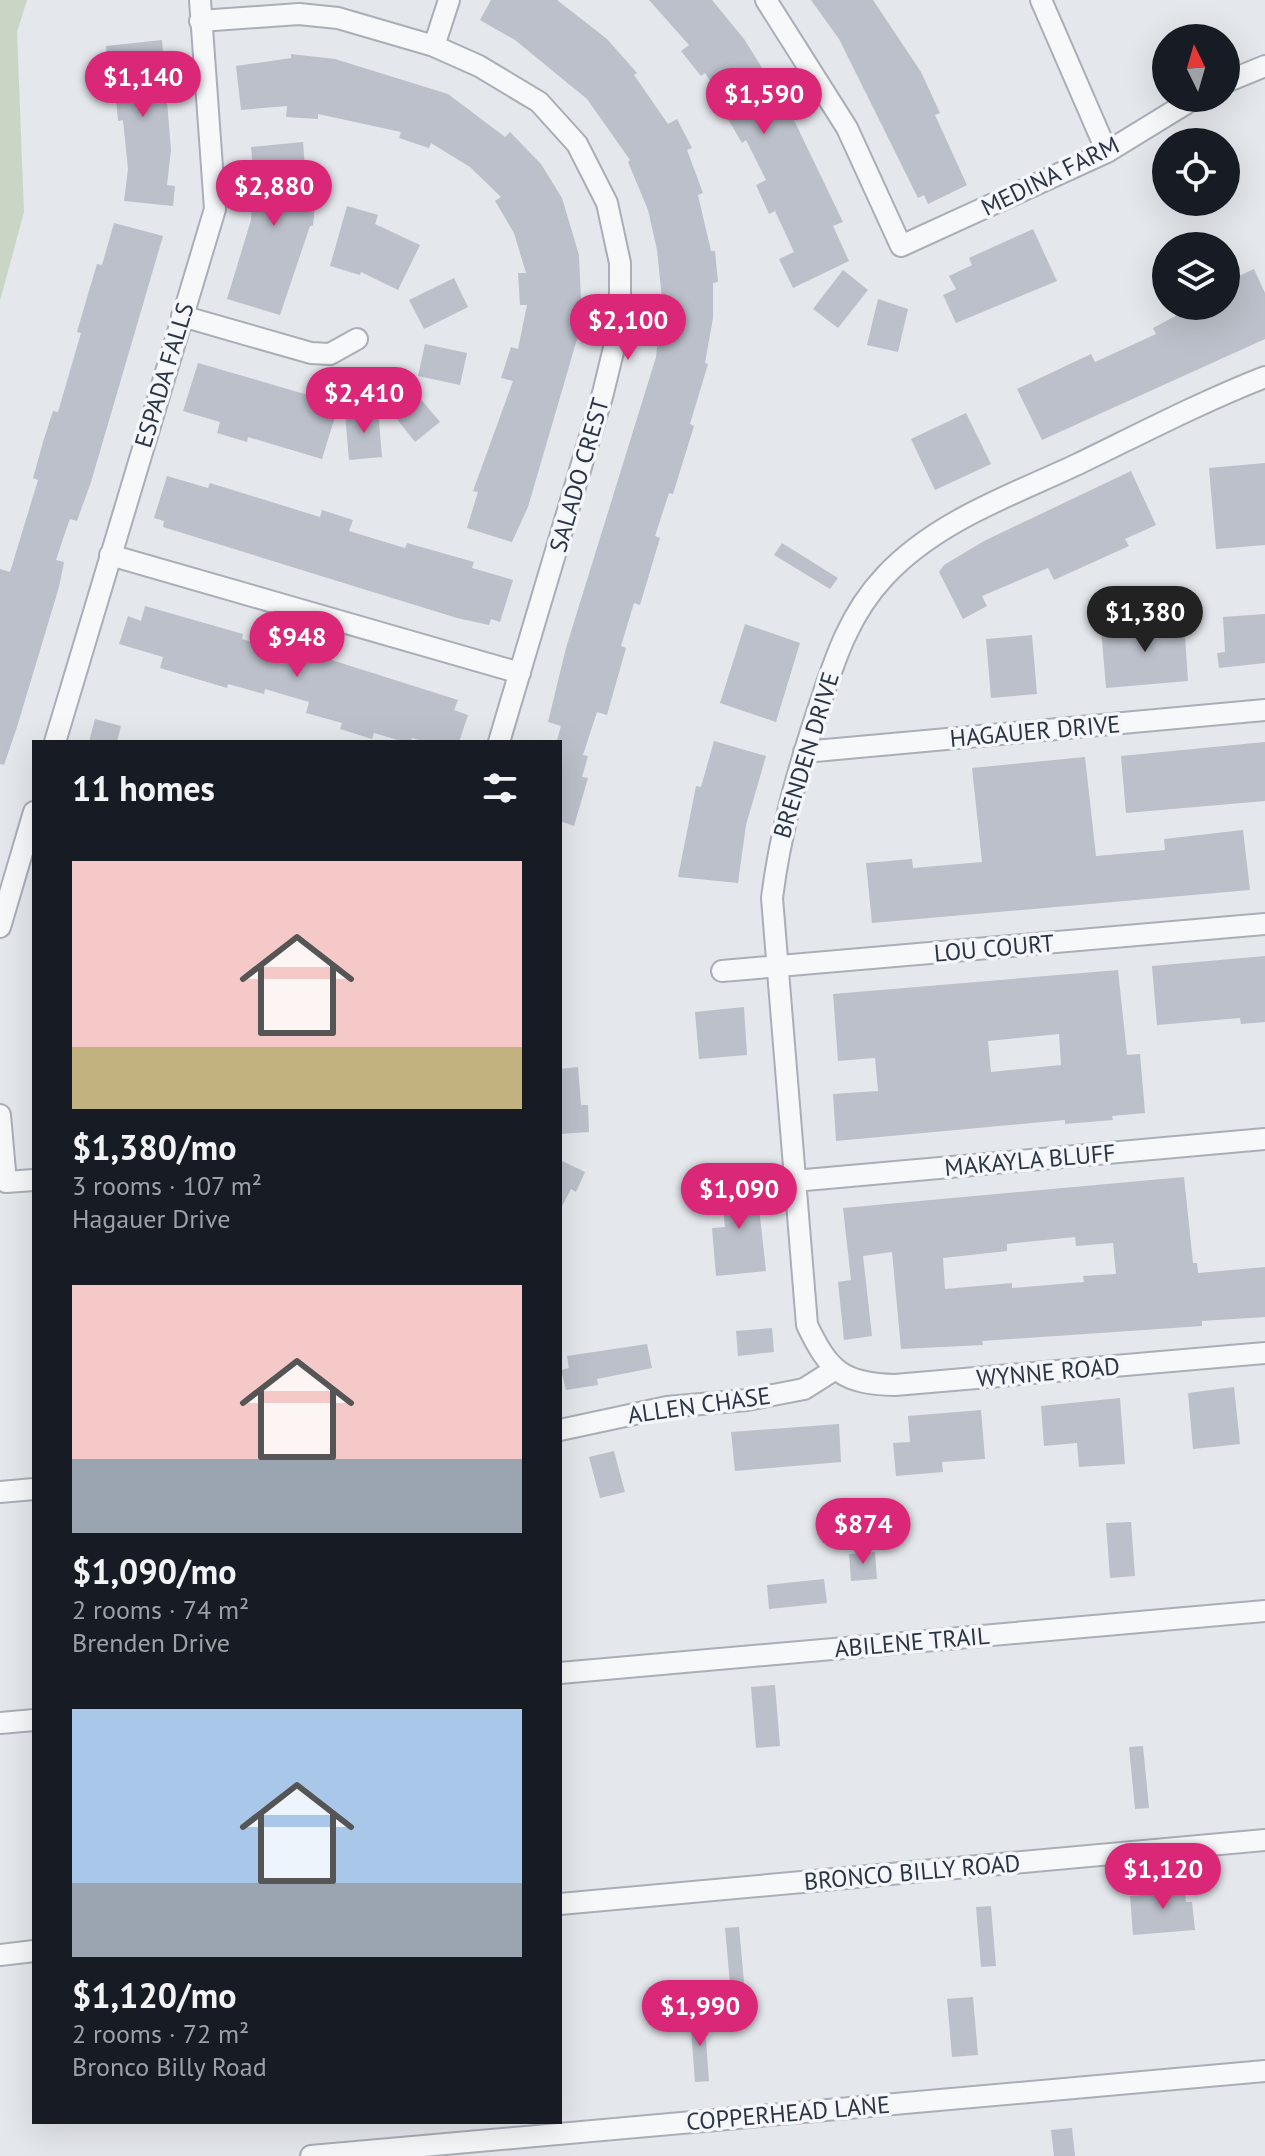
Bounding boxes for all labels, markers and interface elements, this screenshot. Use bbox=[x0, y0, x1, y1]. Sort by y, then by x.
north arrow bbox=[1152, 24, 1240, 112]
map controls bbox=[1152, 24, 1240, 320]
pin: $1,140 bbox=[78, 51, 208, 119]
text: $1,140 bbox=[103, 60, 183, 93]
pin: $1,590 bbox=[699, 68, 829, 136]
text: $1,590 bbox=[724, 77, 804, 110]
button: locate bbox=[1152, 128, 1240, 216]
street label: MEDINA FARM bbox=[976, 129, 1124, 223]
pin: $2,880 bbox=[209, 160, 339, 228]
text: $2,880 bbox=[234, 169, 314, 202]
button: layers bbox=[1152, 232, 1240, 320]
pin: $2,100 bbox=[563, 294, 693, 362]
street label: ESPADA FALLS bbox=[127, 299, 201, 451]
text: $2,100 bbox=[588, 303, 668, 336]
pin: $2,410 bbox=[299, 367, 429, 435]
text: $2,410 bbox=[324, 376, 404, 409]
street label: SALADO CREST bbox=[542, 394, 616, 556]
pin: $1,380 bbox=[1080, 586, 1210, 654]
text: $1,380 bbox=[1105, 595, 1185, 628]
pin: $948 bbox=[250, 611, 344, 679]
text: $948 bbox=[268, 620, 326, 653]
street label: BRENDEN DRIVE bbox=[766, 668, 846, 842]
street label: HAGAUER DRIVE bbox=[948, 708, 1122, 754]
text: 11 homes bbox=[72, 766, 215, 810]
icon: filters bbox=[478, 766, 522, 810]
icon: home bbox=[225, 913, 369, 1057]
street label: LOU COURT bbox=[933, 927, 1055, 969]
text: $1,380/mo bbox=[72, 1125, 236, 1169]
street label: MAKAYLA BLUFF bbox=[943, 1137, 1117, 1183]
pin: $1,090 bbox=[674, 1163, 804, 1231]
text: 3 rooms · 107 m² bbox=[72, 1169, 262, 1202]
text: $1,090 bbox=[699, 1172, 779, 1205]
text: Hagauer Drive bbox=[72, 1202, 231, 1235]
icon: home bbox=[225, 1337, 369, 1481]
street label: WYNNE ROAD bbox=[975, 1350, 1121, 1394]
street label: ALLEN CHASE bbox=[626, 1380, 772, 1430]
pin: $874 bbox=[816, 1498, 910, 1566]
text: $874 bbox=[834, 1507, 892, 1540]
text: $1,090/mo bbox=[72, 1549, 236, 1593]
text: 2 rooms · 74 m² bbox=[72, 1593, 249, 1626]
street label: ABILENE TRAIL bbox=[833, 1620, 991, 1664]
text: Brenden Drive bbox=[72, 1626, 230, 1659]
icon: home bbox=[225, 1761, 369, 1905]
pin: $1,120 bbox=[1098, 1843, 1228, 1911]
street label: BRONCO BILLY ROAD bbox=[803, 1847, 1021, 1897]
text: $1,120 bbox=[1123, 1852, 1203, 1885]
text: $1,120/mo bbox=[72, 1973, 236, 2017]
pin: $1,990 bbox=[635, 1980, 765, 2048]
text: $1,990 bbox=[660, 1989, 740, 2022]
text: 2 rooms · 72 m² bbox=[72, 2017, 249, 2050]
text: Bronco Billy Road bbox=[72, 2050, 267, 2083]
street label: COPPERHEAD LANE bbox=[685, 2089, 891, 2137]

